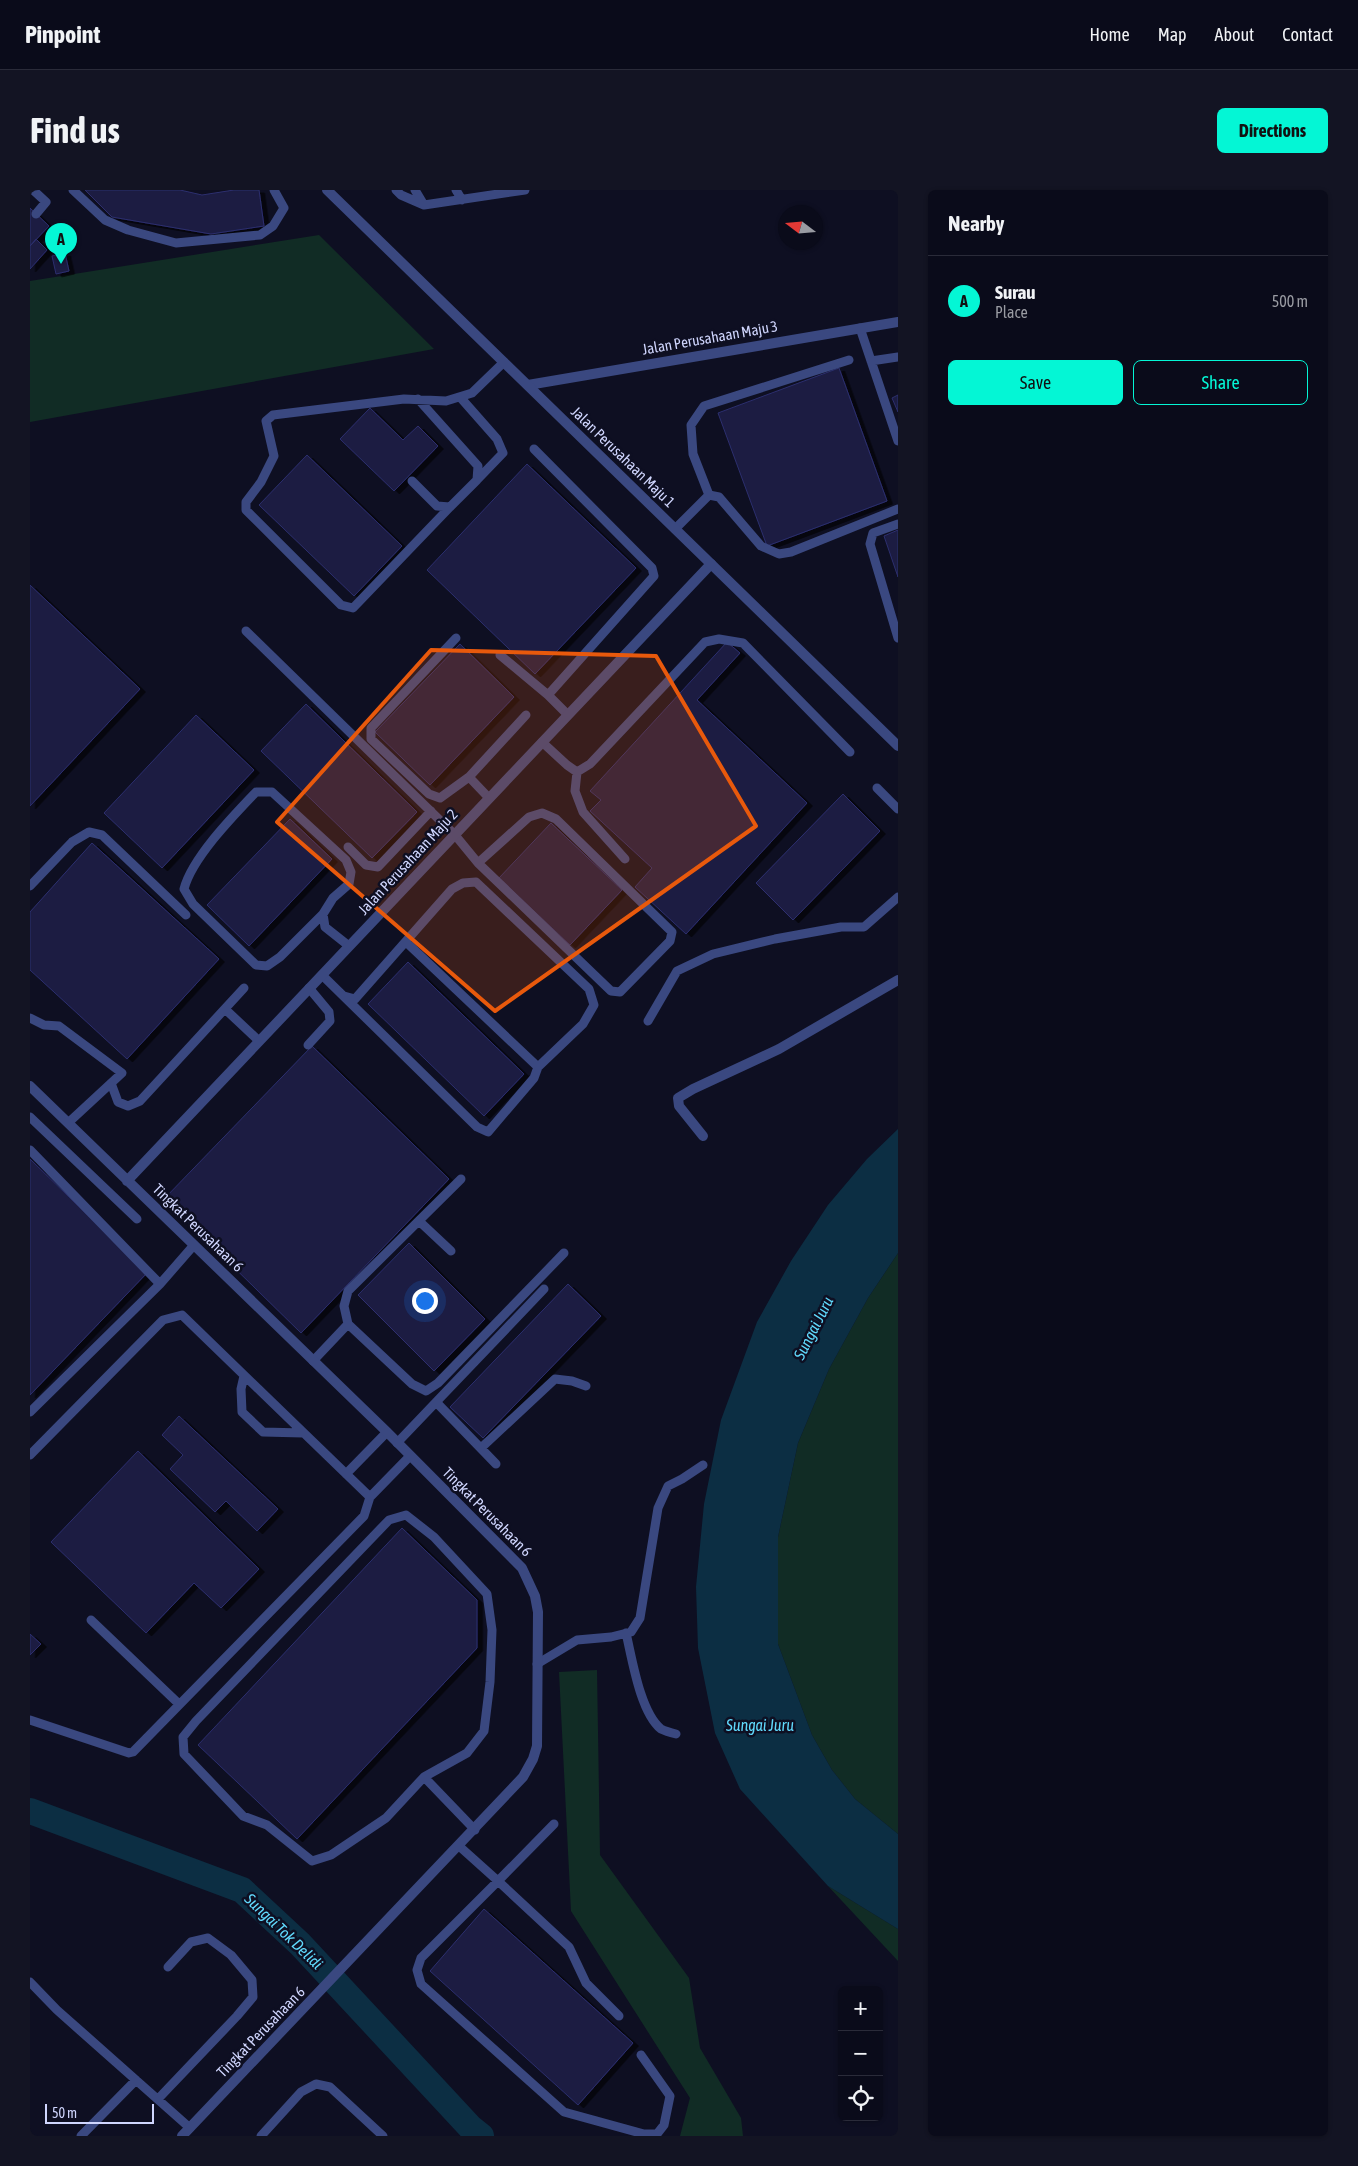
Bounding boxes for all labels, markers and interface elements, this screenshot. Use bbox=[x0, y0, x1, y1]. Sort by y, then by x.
text: Pinpoint bbox=[25, 21, 100, 48]
text: Home bbox=[1090, 24, 1130, 45]
text: Map bbox=[1158, 24, 1187, 45]
text: About bbox=[1215, 24, 1254, 45]
text: Contact bbox=[1282, 24, 1333, 45]
button: Directions bbox=[1217, 108, 1328, 153]
text: Find us bbox=[30, 110, 120, 150]
north arrow bbox=[778, 205, 823, 250]
text: Nearby bbox=[948, 211, 1004, 235]
pin: A bbox=[45, 223, 77, 264]
text: Surau bbox=[995, 281, 1035, 303]
text: A bbox=[960, 292, 968, 310]
text: 500 m bbox=[1272, 292, 1308, 310]
text: Place bbox=[995, 303, 1028, 321]
street label: Jalan Perusahaan Maju 3 bbox=[641, 317, 779, 358]
button: Save bbox=[948, 360, 1123, 405]
button: Share bbox=[1133, 360, 1308, 405]
street label: Jalan Perusahaan Maju 1 bbox=[568, 403, 679, 510]
street label: Jalan Perusahaan Maju 2 bbox=[355, 806, 461, 918]
street label: Tingkat Perusahaan 6 bbox=[150, 1180, 247, 1275]
your location bbox=[412, 1288, 438, 1314]
water label: Sungai Juru bbox=[789, 1293, 837, 1364]
street label: Tingkat Perusahaan 6 bbox=[439, 1464, 535, 1560]
water label: Sungai Juru bbox=[725, 1716, 794, 1735]
water label: Sungai Tok Delidi bbox=[240, 1889, 327, 1973]
street label: Tingkat Perusahaan 6 bbox=[213, 1983, 308, 2080]
map controls bbox=[838, 1986, 883, 2121]
button: + bbox=[838, 1986, 883, 2031]
button: − bbox=[838, 2031, 883, 2076]
button: locate bbox=[838, 2076, 883, 2121]
scale bar bbox=[45, 2101, 154, 2124]
text: 50 m bbox=[52, 2105, 77, 2121]

